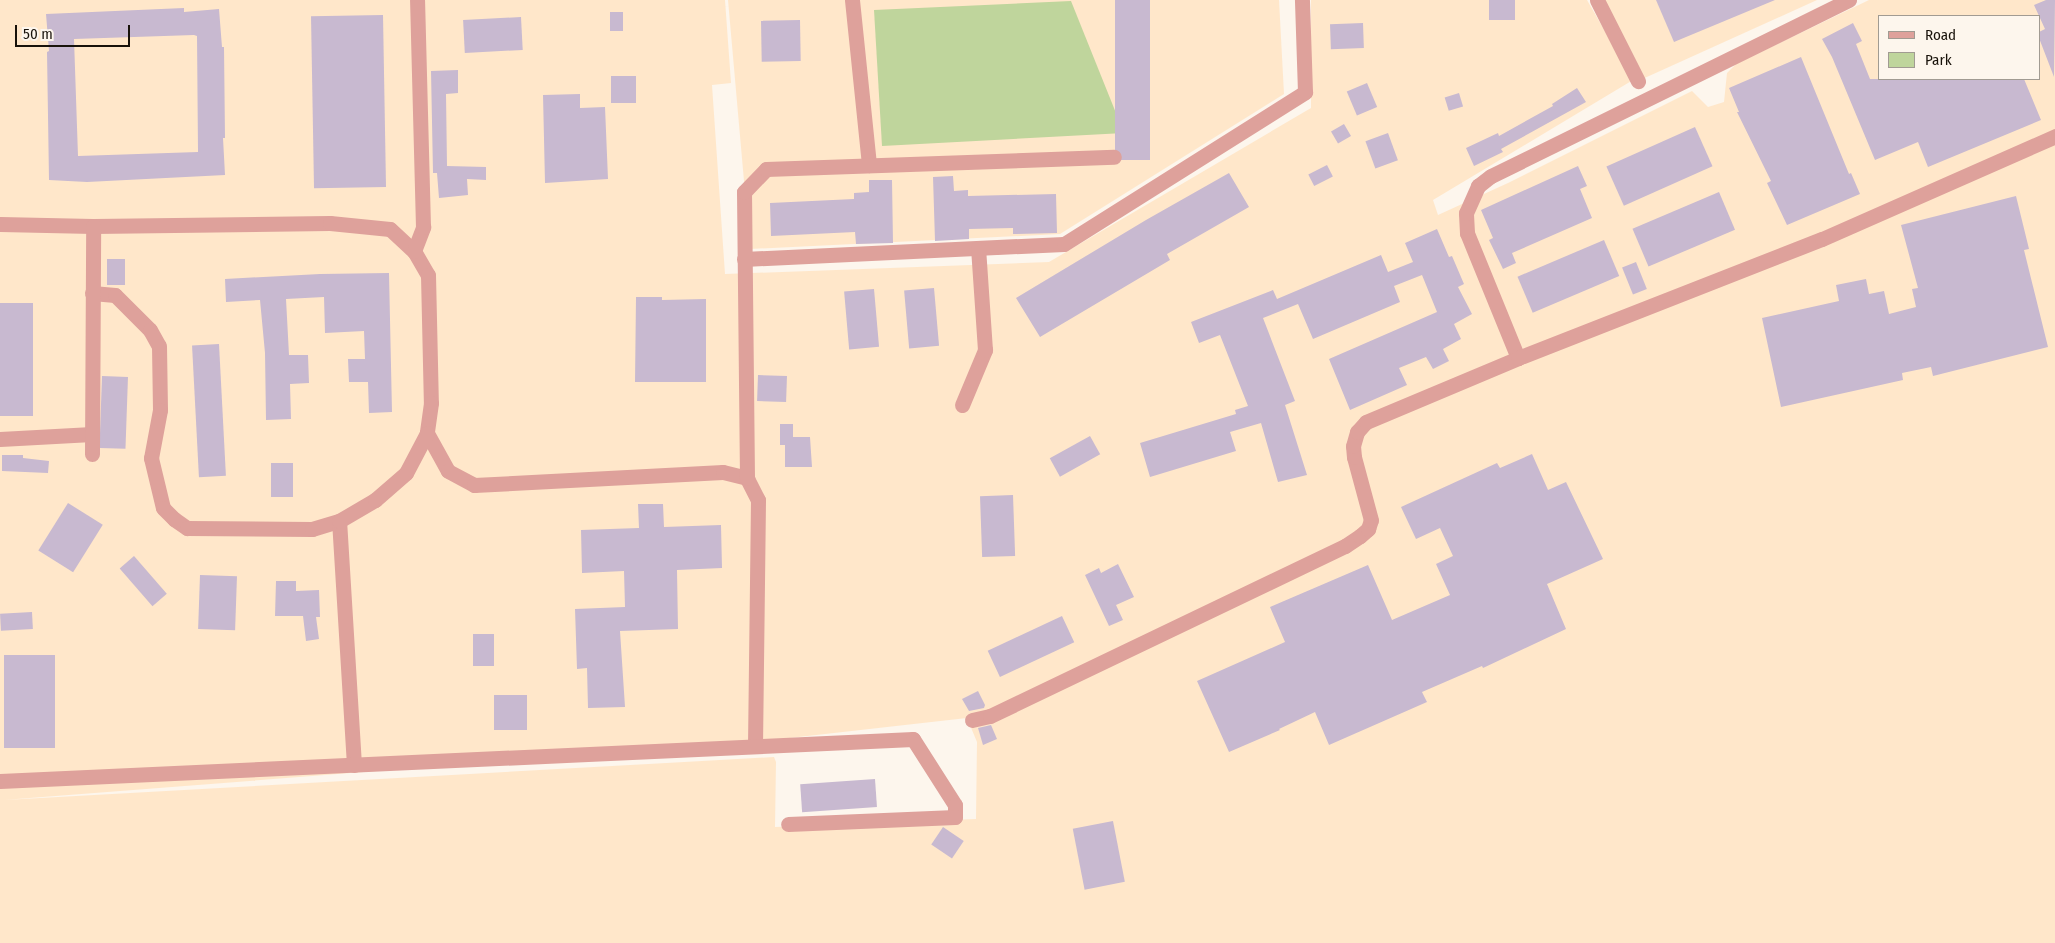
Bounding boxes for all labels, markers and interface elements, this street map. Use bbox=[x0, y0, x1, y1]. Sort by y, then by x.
scale bar bbox=[18, 15, 132, 47]
legend bbox=[1878, 15, 2040, 80]
text: 50 m bbox=[23, 25, 53, 43]
text: Road bbox=[1925, 26, 1956, 44]
text: Park bbox=[1925, 51, 1952, 69]

